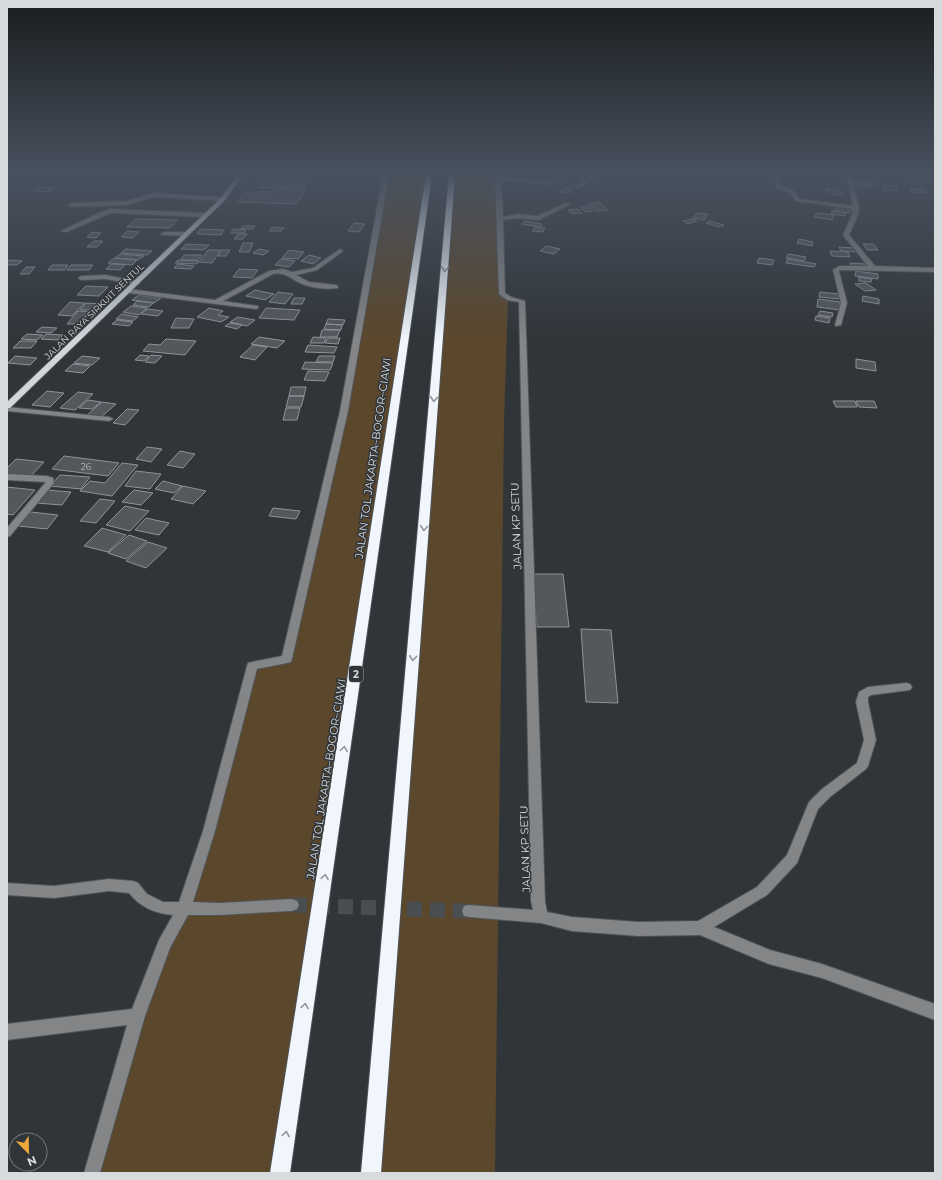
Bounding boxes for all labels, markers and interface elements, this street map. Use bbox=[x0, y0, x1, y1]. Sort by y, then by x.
street label: JALAN RAYA SIRKUIT SENTUL bbox=[41, 260, 146, 362]
one-way arrow bbox=[440, 266, 449, 272]
street label: JALAN TOL JAKARTA–BOGOR–CIAWI bbox=[352, 357, 394, 560]
one-way arrow bbox=[430, 396, 439, 402]
house number: 26 bbox=[81, 461, 92, 472]
street label: JALAN KP SETU bbox=[507, 482, 525, 571]
one-way arrow bbox=[419, 525, 428, 531]
one-way arrow bbox=[409, 655, 418, 661]
road number: 2 bbox=[349, 666, 363, 682]
street label: JALAN TOL JAKARTA–BOGOR–CIAWI bbox=[303, 678, 349, 881]
one-way arrow bbox=[340, 746, 348, 752]
street label: JALAN KP SETU bbox=[516, 805, 534, 894]
one-way arrow bbox=[320, 874, 329, 880]
one-way arrow bbox=[300, 1003, 309, 1009]
one-way arrow bbox=[281, 1131, 290, 1138]
north arrow bbox=[8, 1132, 48, 1172]
text: N bbox=[25, 1153, 39, 1169]

